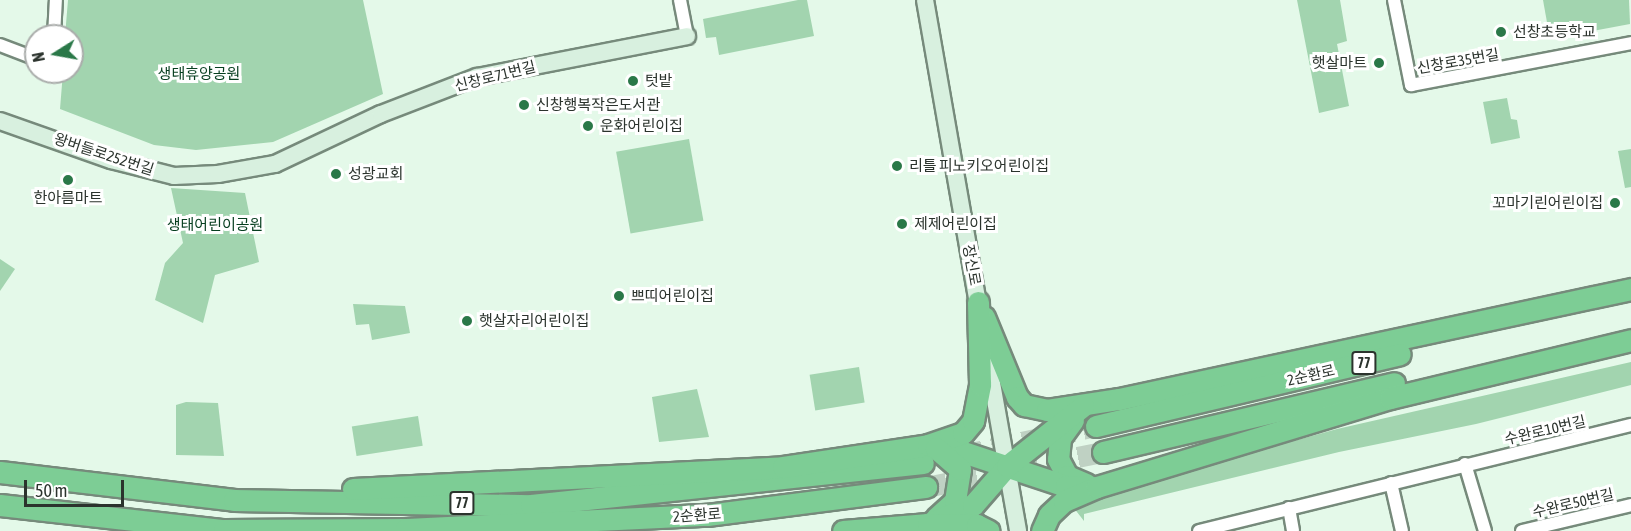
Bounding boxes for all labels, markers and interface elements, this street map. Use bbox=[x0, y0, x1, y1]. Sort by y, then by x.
place label: 선창초등학교 bbox=[1513, 23, 1596, 41]
north arrow bbox=[24, 24, 84, 84]
marker: 선창초등학교 bbox=[1494, 25, 1508, 39]
street label: 신창로35번길 bbox=[1416, 45, 1500, 77]
text: N bbox=[29, 51, 48, 63]
place label: 햇살마트 bbox=[1312, 54, 1367, 72]
marker: 햇살마트 bbox=[1372, 56, 1386, 70]
street label: 신창로71번길 bbox=[453, 57, 537, 95]
park label: 생태휴양공원 bbox=[158, 65, 240, 83]
place label: 텃밭 bbox=[645, 72, 673, 90]
marker: 텃밭 bbox=[626, 74, 640, 88]
place label: 신창행복작은도서관 bbox=[536, 96, 660, 114]
marker: 신창행복작은도서관 bbox=[517, 98, 531, 112]
place label: 운화어린이집 bbox=[600, 117, 683, 135]
marker: 운화어린이집 bbox=[581, 119, 595, 133]
street label: 왕버들로252번길 bbox=[52, 129, 156, 179]
place label: 리틀 피노키오어린이집 bbox=[909, 157, 1049, 175]
marker: 리틀 피노키오어린이집 bbox=[890, 159, 904, 173]
place label: 성광교회 bbox=[348, 165, 403, 183]
marker: 성광교회 bbox=[329, 167, 343, 181]
marker: 한아름마트 bbox=[61, 173, 75, 187]
place label: 한아름마트 bbox=[34, 189, 102, 207]
place label: 꼬마기린어린이집 bbox=[1493, 194, 1603, 212]
marker: 꼬마기린어린이집 bbox=[1608, 196, 1622, 210]
place label: 제제어린이집 bbox=[914, 215, 997, 233]
park label: 생태어린이공원 bbox=[167, 216, 263, 234]
marker: 제제어린이집 bbox=[895, 217, 909, 231]
street label: 장신로 bbox=[960, 243, 984, 287]
place label: 쁘띠어린이집 bbox=[631, 287, 714, 305]
marker: 쁘띠어린이집 bbox=[612, 289, 626, 303]
place label: 햇살자리어린이집 bbox=[479, 312, 589, 330]
marker: 햇살자리어린이집 bbox=[460, 314, 474, 328]
road number: 77 bbox=[1350, 352, 1378, 374]
street label: 2순환로 bbox=[1285, 361, 1337, 389]
street label: 수완로10번길 bbox=[1502, 412, 1588, 448]
scale bar bbox=[27, 468, 128, 506]
text: 50 m bbox=[35, 480, 67, 501]
street label: 수완로50번길 bbox=[1530, 485, 1616, 521]
road number: 77 bbox=[448, 492, 476, 514]
street label: 2순환로 bbox=[672, 504, 722, 526]

